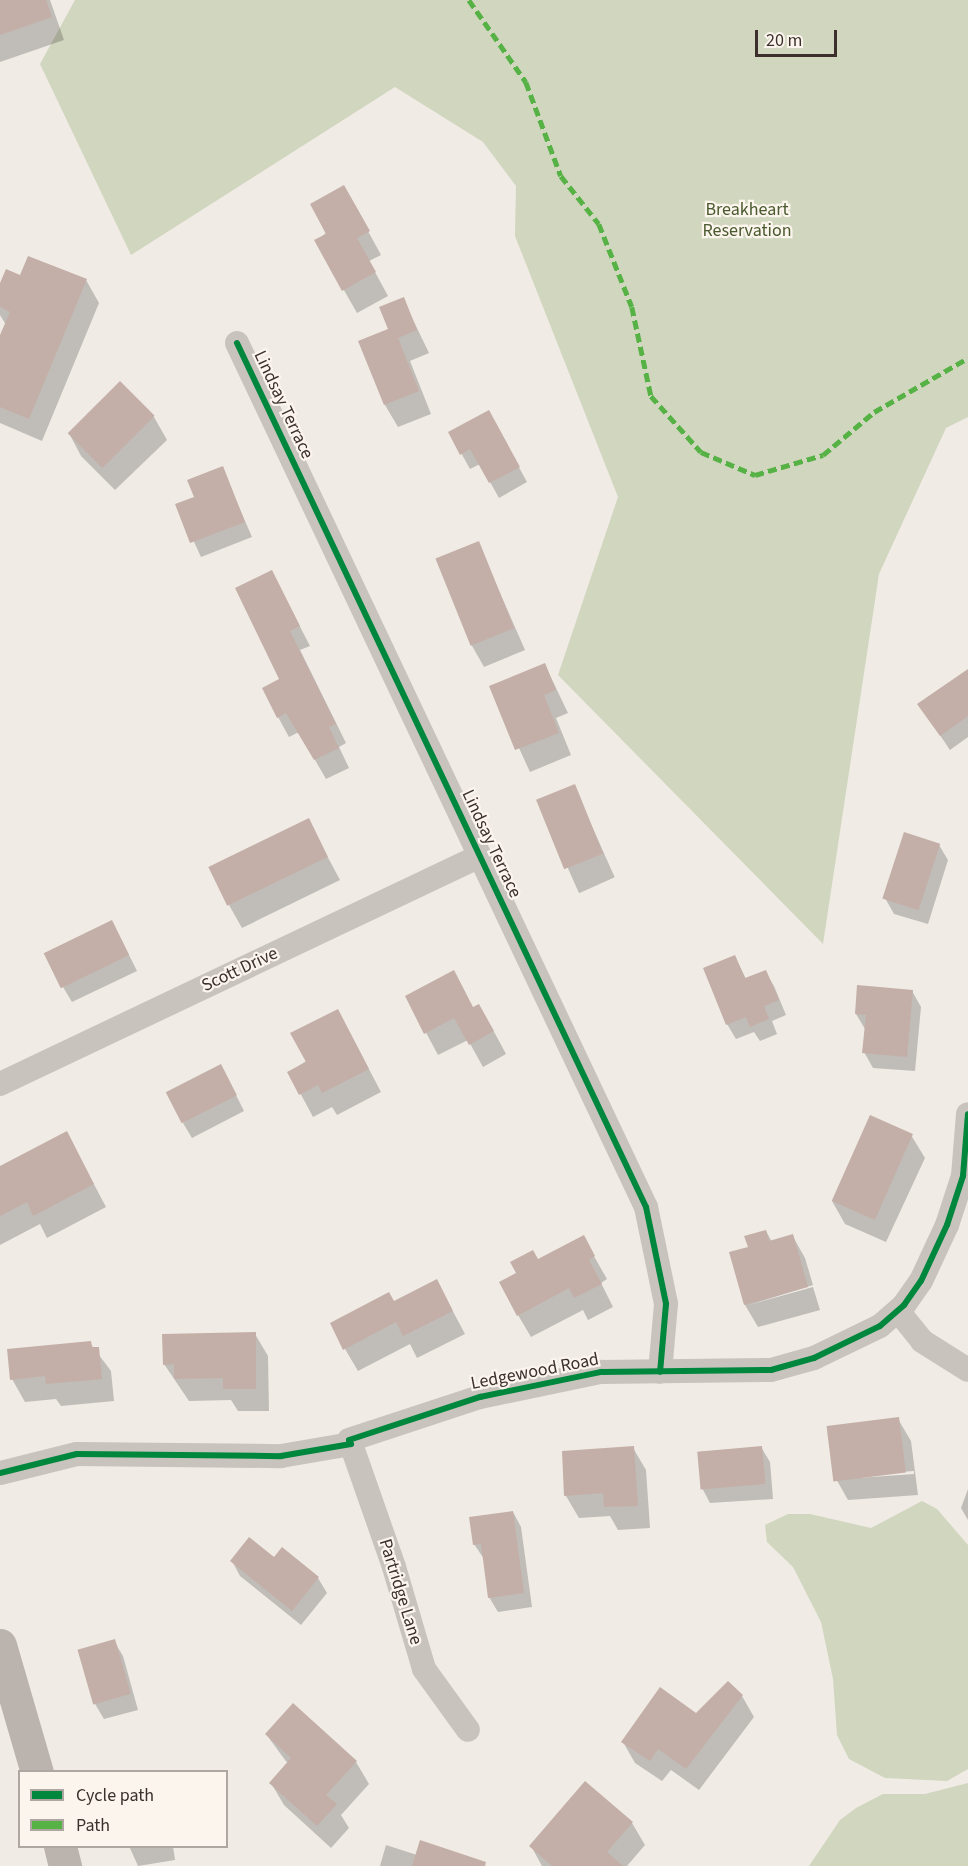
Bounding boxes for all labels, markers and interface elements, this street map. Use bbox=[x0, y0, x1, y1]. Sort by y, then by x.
scale bar bbox=[758, 18, 840, 56]
text: 20 m bbox=[766, 28, 802, 53]
park label: Breakheart Reservation bbox=[702, 200, 792, 242]
street label: Lindsay Terrace bbox=[249, 347, 317, 463]
street label: Lindsay Terrace bbox=[457, 786, 525, 902]
street label: Scott Drive bbox=[199, 943, 281, 997]
street label: Ledgewood Road bbox=[469, 1349, 601, 1395]
street label: Partridge Lane bbox=[374, 1537, 426, 1647]
legend bbox=[18, 1770, 228, 1848]
text: Cycle path bbox=[76, 1783, 154, 1808]
text: Path bbox=[76, 1813, 110, 1838]

